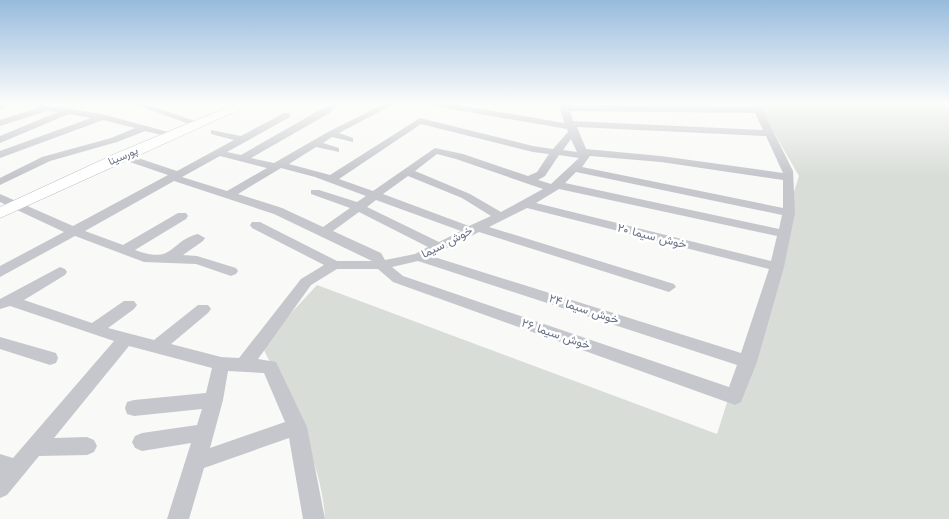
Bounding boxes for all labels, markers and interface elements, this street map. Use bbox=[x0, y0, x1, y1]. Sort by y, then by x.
street label: پورسینا bbox=[106, 144, 140, 169]
street label: خوش سیما ۲۰ bbox=[616, 221, 688, 252]
street label: خوش سیما bbox=[419, 223, 475, 262]
street label: خوش سیما ۲۴ bbox=[547, 291, 621, 328]
street label: خوش سیما ۲۶ bbox=[519, 316, 592, 353]

